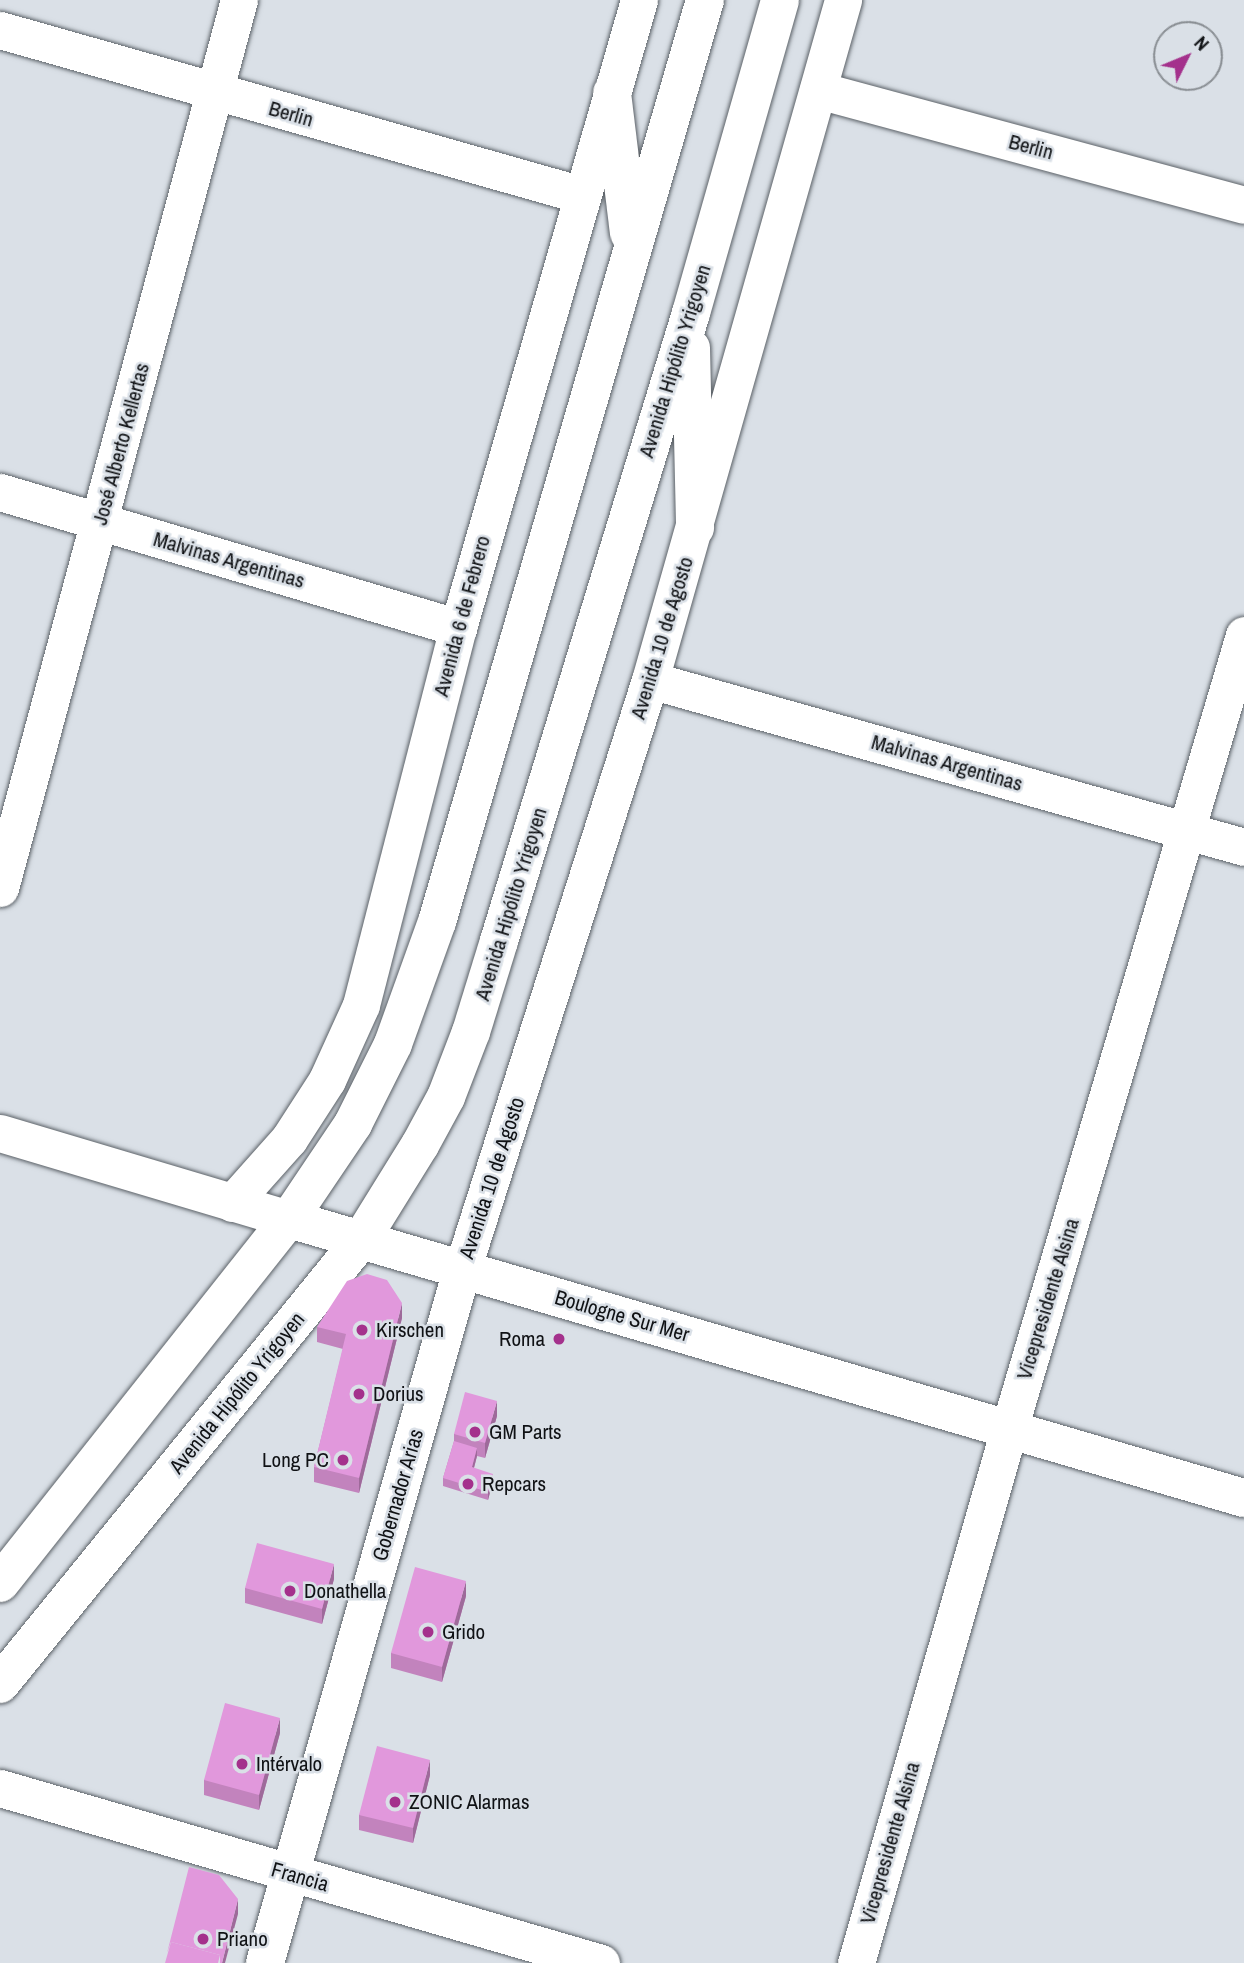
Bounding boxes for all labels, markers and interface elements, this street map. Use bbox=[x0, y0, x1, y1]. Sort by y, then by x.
north arrow bbox=[1153, 21, 1223, 91]
text: N bbox=[1189, 30, 1215, 56]
street label: Berlin bbox=[266, 96, 316, 132]
street label: Berlin bbox=[1006, 129, 1056, 165]
street label: Avenida Hipólito Yrigoyen bbox=[634, 261, 716, 461]
street label: José Alberto Kellertas bbox=[87, 360, 155, 528]
street label: Malvinas Argentinas bbox=[150, 526, 308, 594]
street label: Avenida 6 de Febrero bbox=[428, 533, 496, 699]
street label: Avenida 10 de Agosto bbox=[625, 553, 699, 723]
street label: Malvinas Argentinas bbox=[868, 729, 1026, 797]
street label: Avenida Hipólito Yrigoyen bbox=[470, 804, 552, 1004]
street label: Avenida 10 de Agosto bbox=[454, 1094, 530, 1262]
street label: Vicepresidente Alsina bbox=[1011, 1215, 1085, 1383]
street label: Boulogne Sur Mer bbox=[552, 1285, 692, 1347]
street label: Avenida Hipólito Yrigoyen bbox=[164, 1307, 310, 1479]
place label: Kirschen bbox=[376, 1317, 444, 1343]
marker: Kirschen bbox=[354, 1322, 370, 1338]
place label: Roma bbox=[499, 1326, 545, 1352]
marker: Roma bbox=[551, 1331, 567, 1347]
place label: Dorius bbox=[373, 1381, 424, 1407]
marker: Dorius bbox=[351, 1386, 367, 1402]
place label: GM Parts bbox=[489, 1419, 562, 1445]
marker: GM Parts bbox=[467, 1424, 483, 1440]
street label: Gobernador Arias bbox=[367, 1426, 429, 1564]
place label: Long PC bbox=[262, 1447, 329, 1473]
marker: Long PC bbox=[335, 1452, 351, 1468]
place label: Repcars bbox=[482, 1471, 546, 1497]
marker: Repcars bbox=[460, 1476, 476, 1492]
place label: Donathella bbox=[304, 1578, 386, 1604]
marker: Donathella bbox=[282, 1583, 298, 1599]
place label: Grido bbox=[442, 1619, 485, 1645]
marker: Grido bbox=[420, 1624, 436, 1640]
place label: Intérvalo bbox=[256, 1751, 322, 1777]
marker: Intérvalo bbox=[234, 1756, 250, 1772]
street label: Vicepresidente Alsina bbox=[855, 1759, 925, 1927]
place label: ZONIC Alarmas bbox=[409, 1789, 531, 1815]
marker: ZONIC Alarmas bbox=[387, 1794, 403, 1810]
street label: Francia bbox=[268, 1857, 332, 1897]
place label: Priano bbox=[217, 1926, 268, 1952]
marker: Priano bbox=[195, 1931, 211, 1947]

